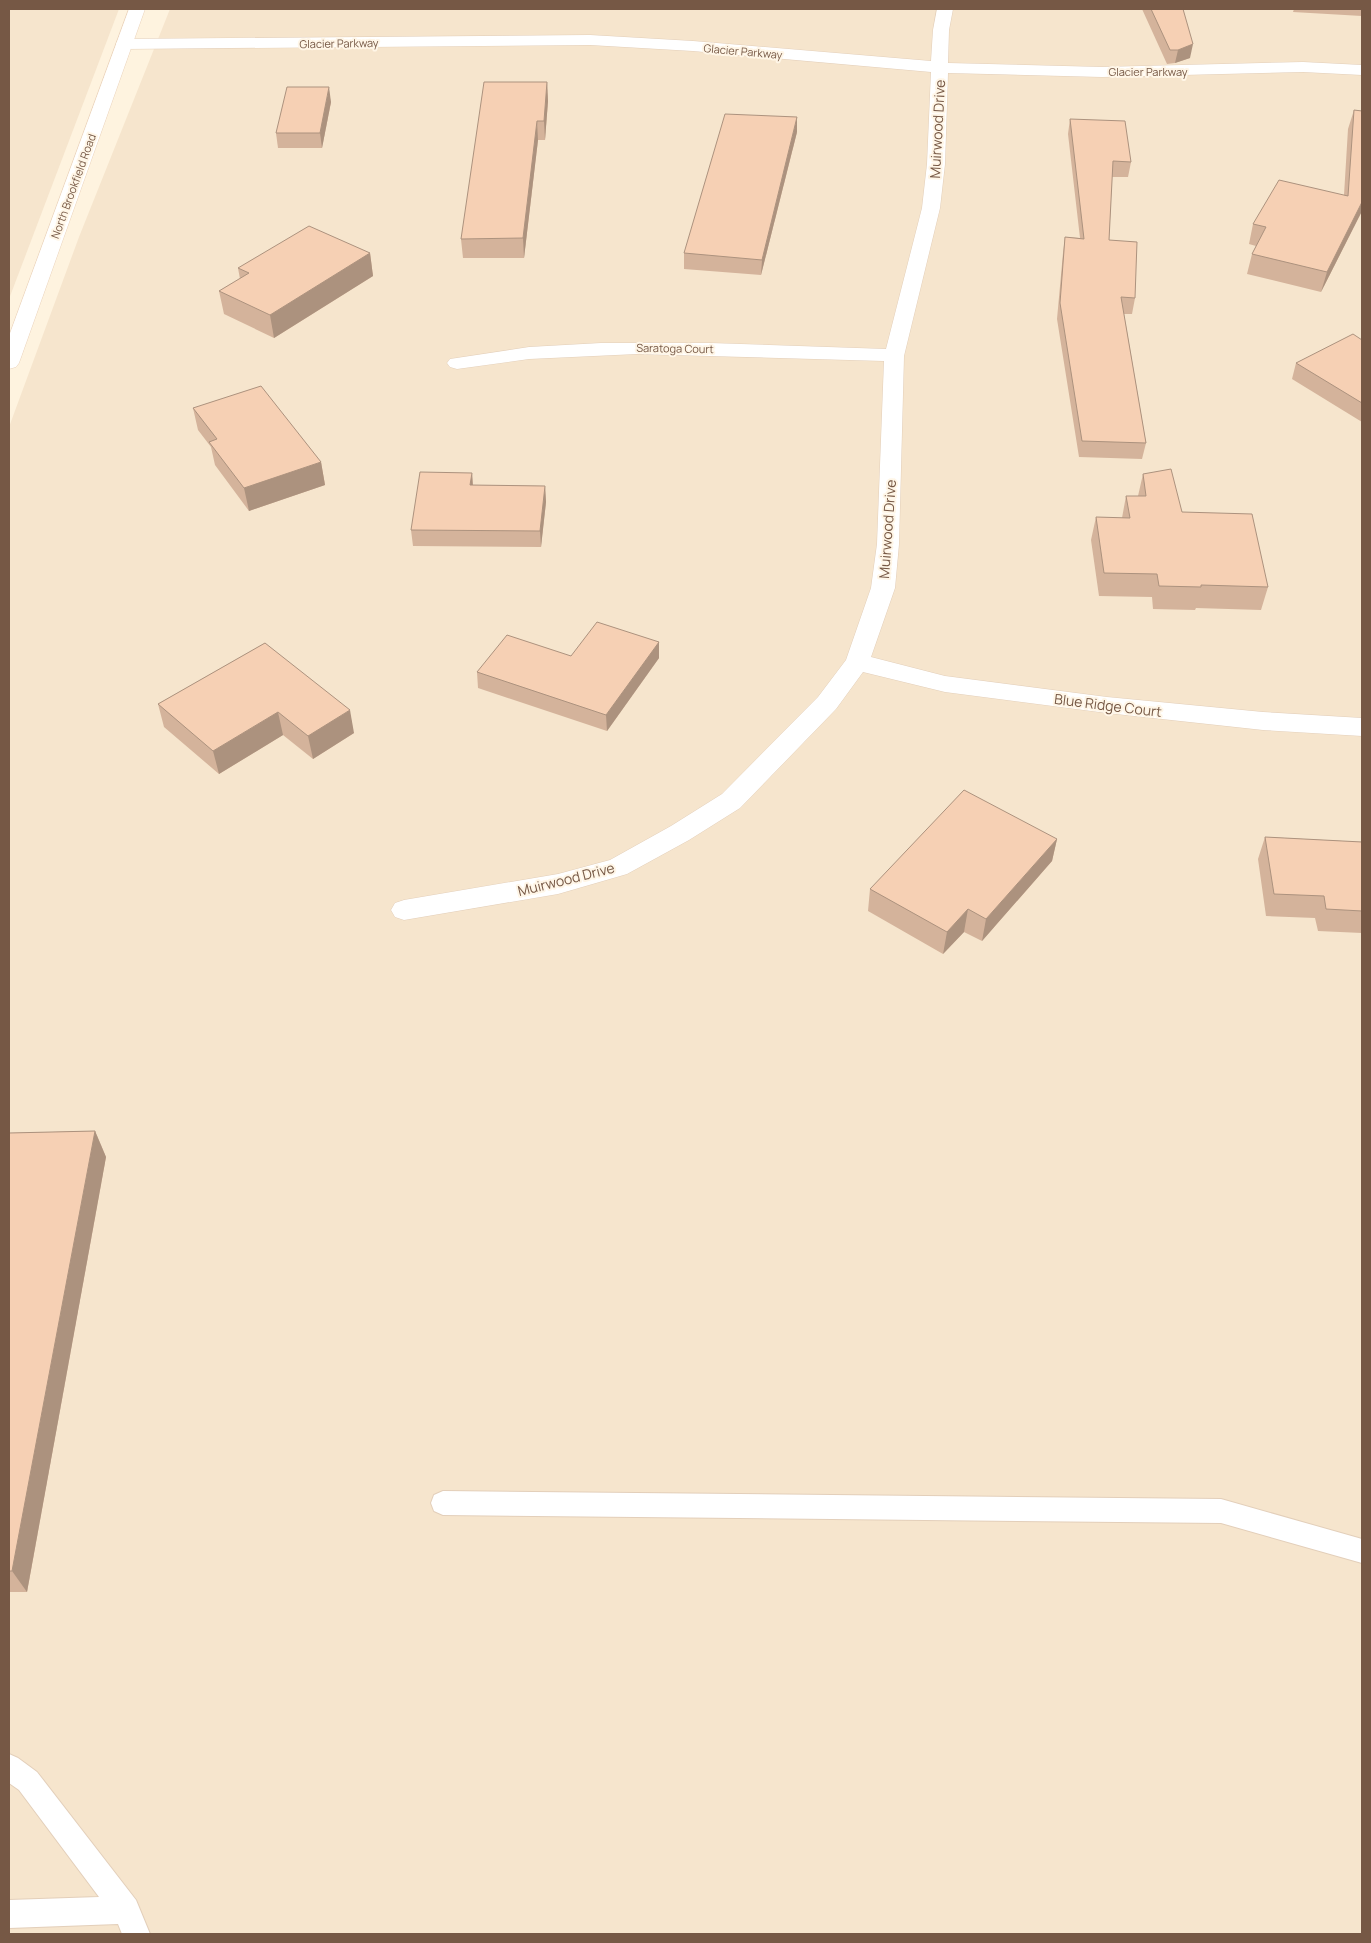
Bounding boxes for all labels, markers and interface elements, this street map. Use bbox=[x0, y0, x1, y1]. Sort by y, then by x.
street label: Glacier Parkway bbox=[299, 35, 379, 51]
street label: Glacier Parkway bbox=[703, 40, 783, 62]
street label: Glacier Parkway bbox=[1108, 64, 1188, 79]
street label: Muirwood Drive bbox=[925, 79, 949, 179]
street label: North Brookfield Road bbox=[47, 131, 99, 241]
street label: Saratoga Court bbox=[636, 340, 714, 356]
street label: Muirwood Drive bbox=[874, 479, 900, 579]
street label: Blue Ridge Court bbox=[1053, 689, 1163, 721]
street label: Muirwood Drive bbox=[516, 858, 616, 900]

